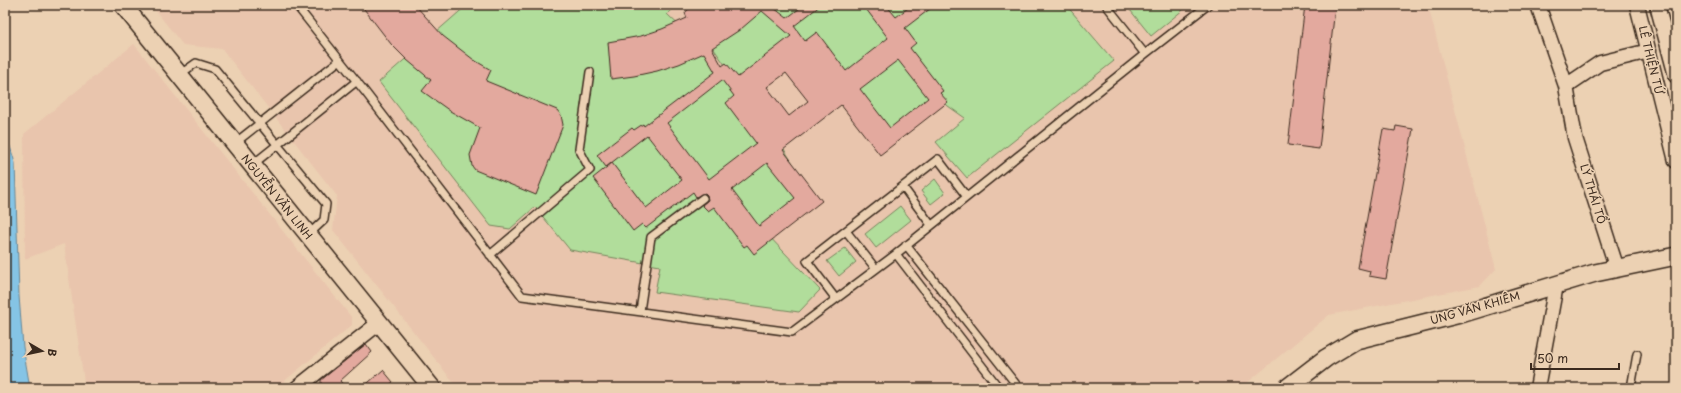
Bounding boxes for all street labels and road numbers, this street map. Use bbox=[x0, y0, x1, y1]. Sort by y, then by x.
street label: LÊ THIỆN TỨ bbox=[1635, 24, 1669, 97]
street label: NGUYỄN VĂN LINH bbox=[238, 150, 318, 243]
street label: LÝ THÁI TỔ bbox=[1576, 162, 1611, 226]
street label: UNG VĂN KHIÊM bbox=[1428, 287, 1522, 328]

